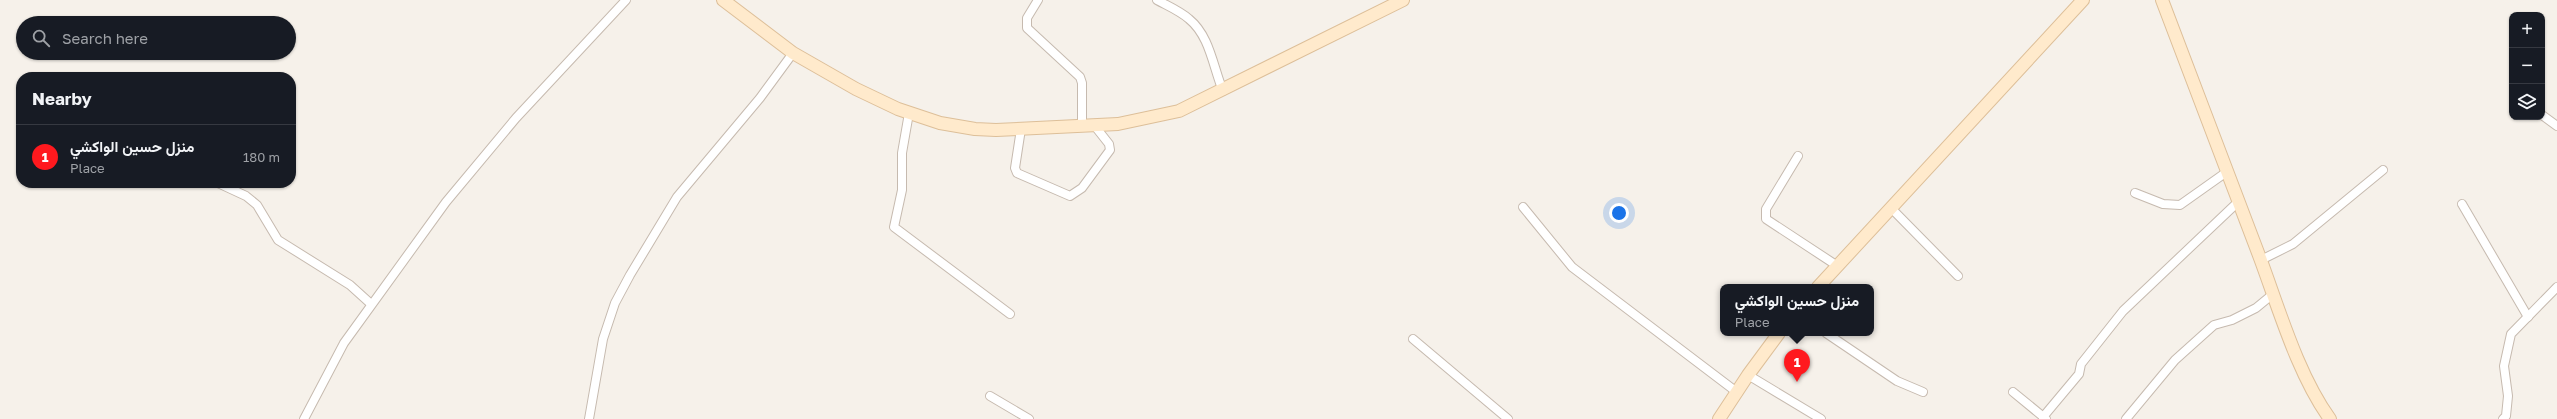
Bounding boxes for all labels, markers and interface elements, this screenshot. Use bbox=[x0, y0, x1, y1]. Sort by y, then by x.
map controls bbox=[2509, 12, 2545, 120]
button: + bbox=[2509, 12, 2545, 48]
search box bbox=[16, 16, 296, 60]
icon: search bbox=[30, 27, 52, 49]
text: Search here bbox=[62, 29, 148, 47]
button: − bbox=[2509, 48, 2545, 84]
button: layers bbox=[2509, 84, 2545, 120]
text: Nearby bbox=[32, 88, 92, 109]
text: منزل حسين الواكشي bbox=[70, 137, 194, 155]
text: 1 bbox=[42, 149, 48, 165]
text: 180 m bbox=[243, 149, 280, 165]
text: Place bbox=[70, 160, 105, 176]
your location bbox=[1609, 203, 1629, 223]
popup bbox=[1720, 284, 1874, 336]
text: منزل حسين الواكشي bbox=[1735, 291, 1859, 309]
text: Place bbox=[1735, 314, 1769, 330]
pin: 1 bbox=[1784, 349, 1810, 382]

